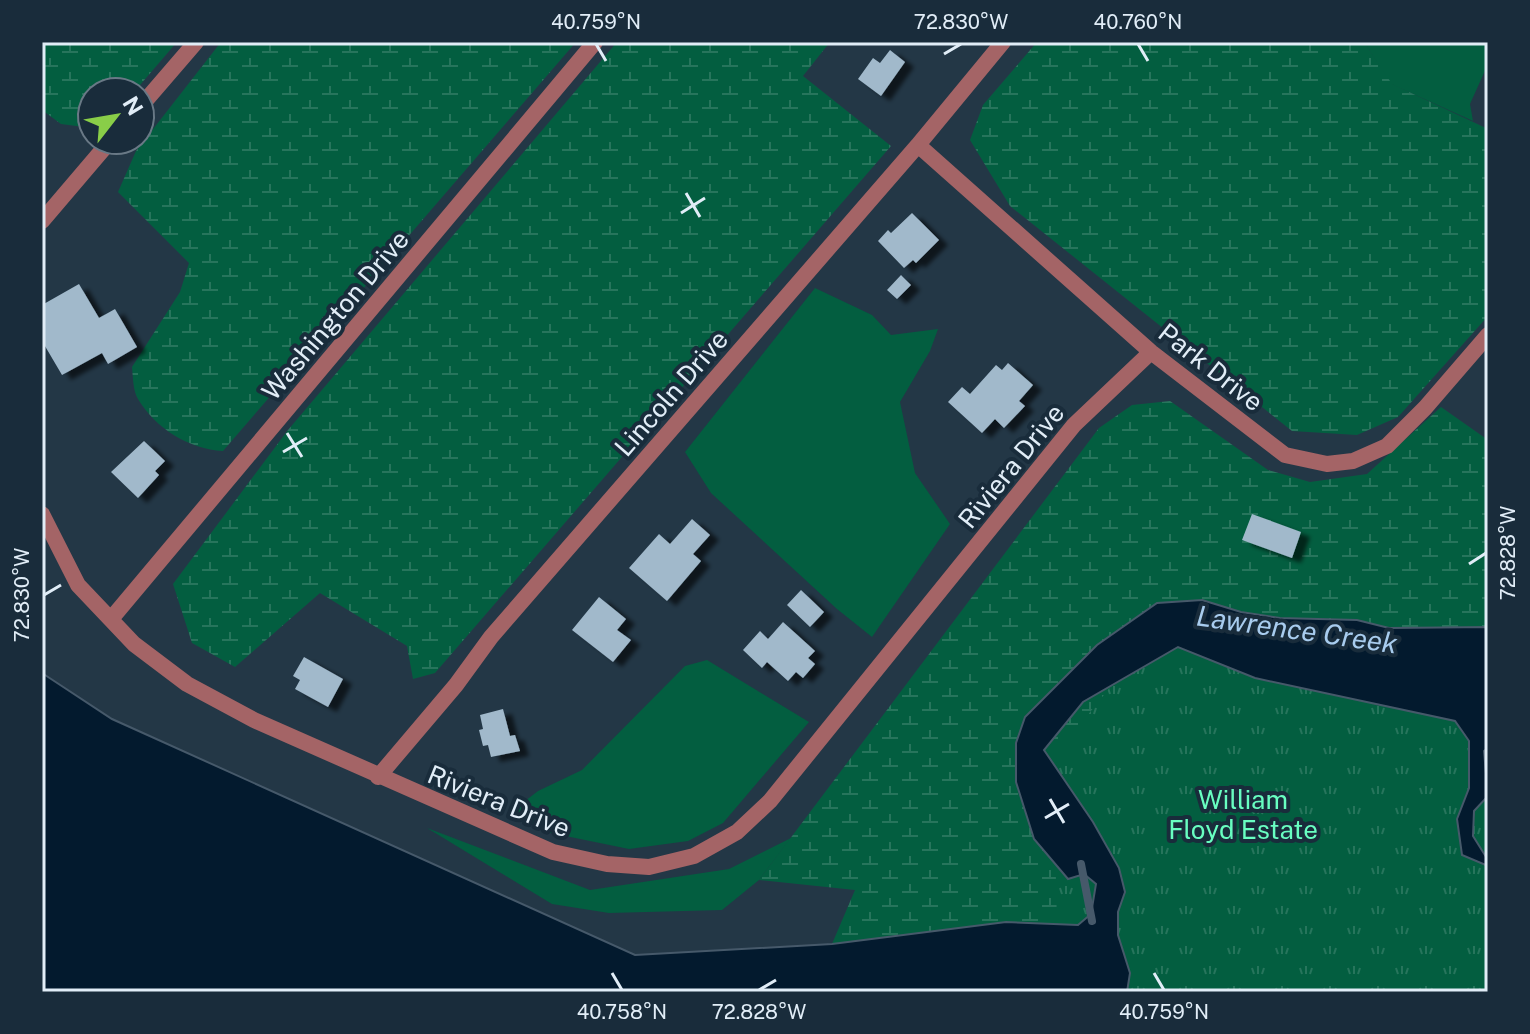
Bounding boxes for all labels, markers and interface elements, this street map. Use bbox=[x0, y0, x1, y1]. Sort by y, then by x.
text: 40.759°N bbox=[551, 10, 641, 34]
text: 72.830°W bbox=[914, 10, 1008, 34]
text: 40.760°N bbox=[1094, 10, 1182, 34]
north arrow bbox=[76, 76, 156, 156]
text: N bbox=[118, 92, 149, 120]
street label: Washington Drive bbox=[255, 224, 415, 406]
street label: Park Drive bbox=[1153, 317, 1269, 417]
street label: Lincoln Drive bbox=[608, 324, 734, 462]
street label: Riviera Drive bbox=[952, 398, 1070, 534]
text: 72.828°W bbox=[1496, 506, 1520, 600]
text: 72.830°W bbox=[10, 548, 34, 642]
water label: Lawrence Creek bbox=[1194, 599, 1400, 659]
street label: Riviera Drive bbox=[423, 758, 575, 844]
park label: William Floyd Estate bbox=[1168, 784, 1318, 845]
text: 40.758°N bbox=[577, 1000, 667, 1024]
text: 72.828°W bbox=[712, 1000, 806, 1024]
text: 40.759°N bbox=[1119, 1000, 1209, 1024]

